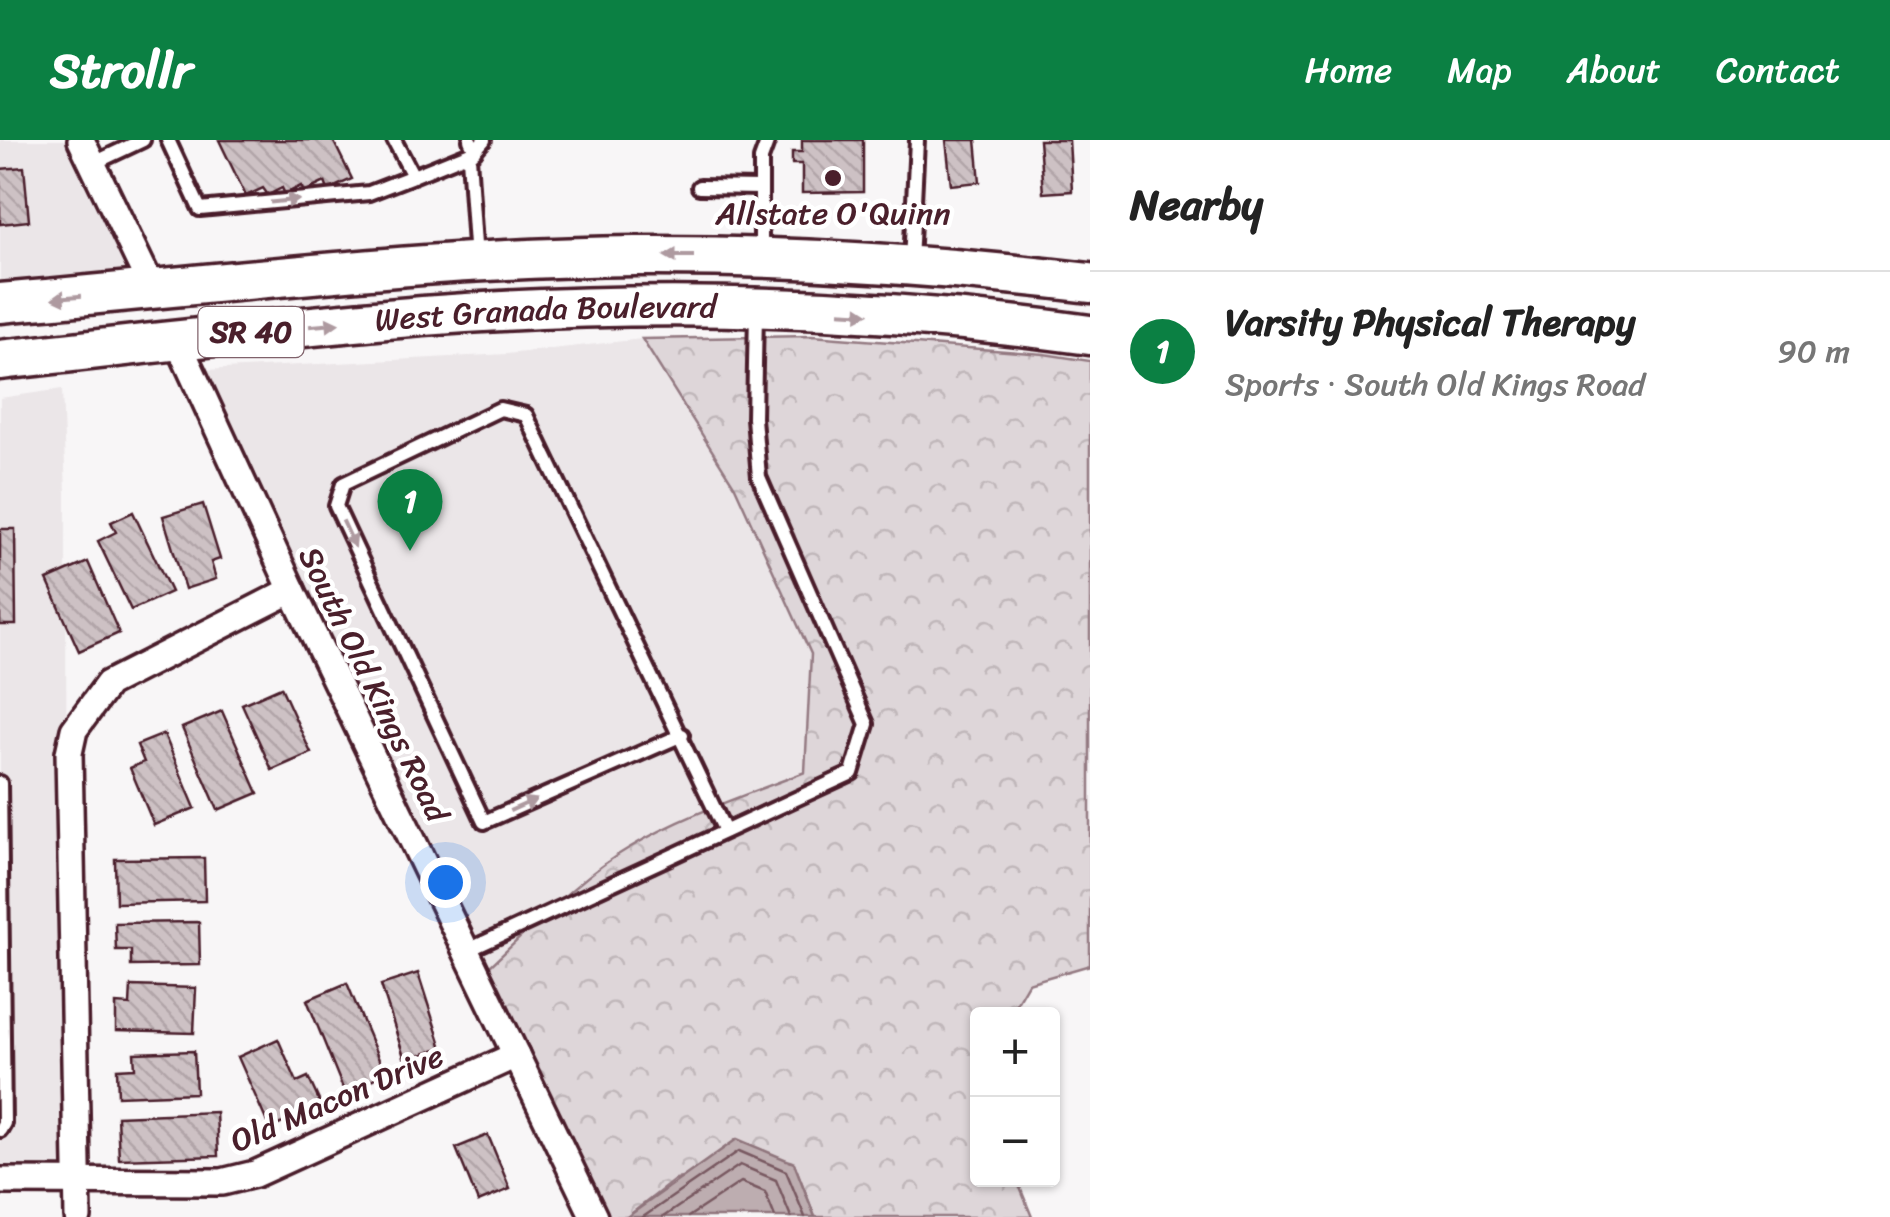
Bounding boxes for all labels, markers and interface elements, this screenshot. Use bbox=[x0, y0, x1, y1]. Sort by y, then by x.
text: Strollr bbox=[50, 28, 192, 113]
text: Home bbox=[1305, 39, 1392, 101]
text: Map bbox=[1447, 39, 1512, 101]
text: About bbox=[1567, 39, 1661, 101]
text: Contact bbox=[1716, 39, 1840, 101]
marker: Allstate O'Quinn bbox=[822, 167, 844, 189]
text: Nearby bbox=[1130, 168, 1263, 242]
place label: Allstate O'Quinn bbox=[714, 185, 951, 242]
one-way arrow bbox=[269, 193, 301, 209]
one-way arrow bbox=[662, 248, 694, 264]
street label: West Granada Boulevard bbox=[372, 278, 719, 349]
text: Varsity Physical Therapy bbox=[1225, 289, 1635, 356]
one-way arrow bbox=[51, 290, 83, 306]
one-way arrow bbox=[838, 305, 870, 321]
road number: SR 40 bbox=[198, 307, 304, 357]
one-way arrow bbox=[309, 316, 341, 332]
text: 1 bbox=[1156, 323, 1169, 380]
text: 90 m bbox=[1777, 323, 1850, 380]
text: Sports · South Old Kings Road bbox=[1225, 356, 1645, 413]
pin: 1 bbox=[378, 468, 442, 551]
one-way arrow bbox=[341, 520, 358, 549]
street label: South Old Kings Road bbox=[282, 536, 466, 834]
one-way arrow bbox=[509, 796, 538, 813]
your location bbox=[420, 857, 471, 908]
map controls bbox=[970, 1007, 1060, 1187]
button: + bbox=[970, 1007, 1060, 1097]
street label: Old Macon Drive bbox=[221, 1028, 453, 1169]
button: − bbox=[970, 1097, 1060, 1187]

